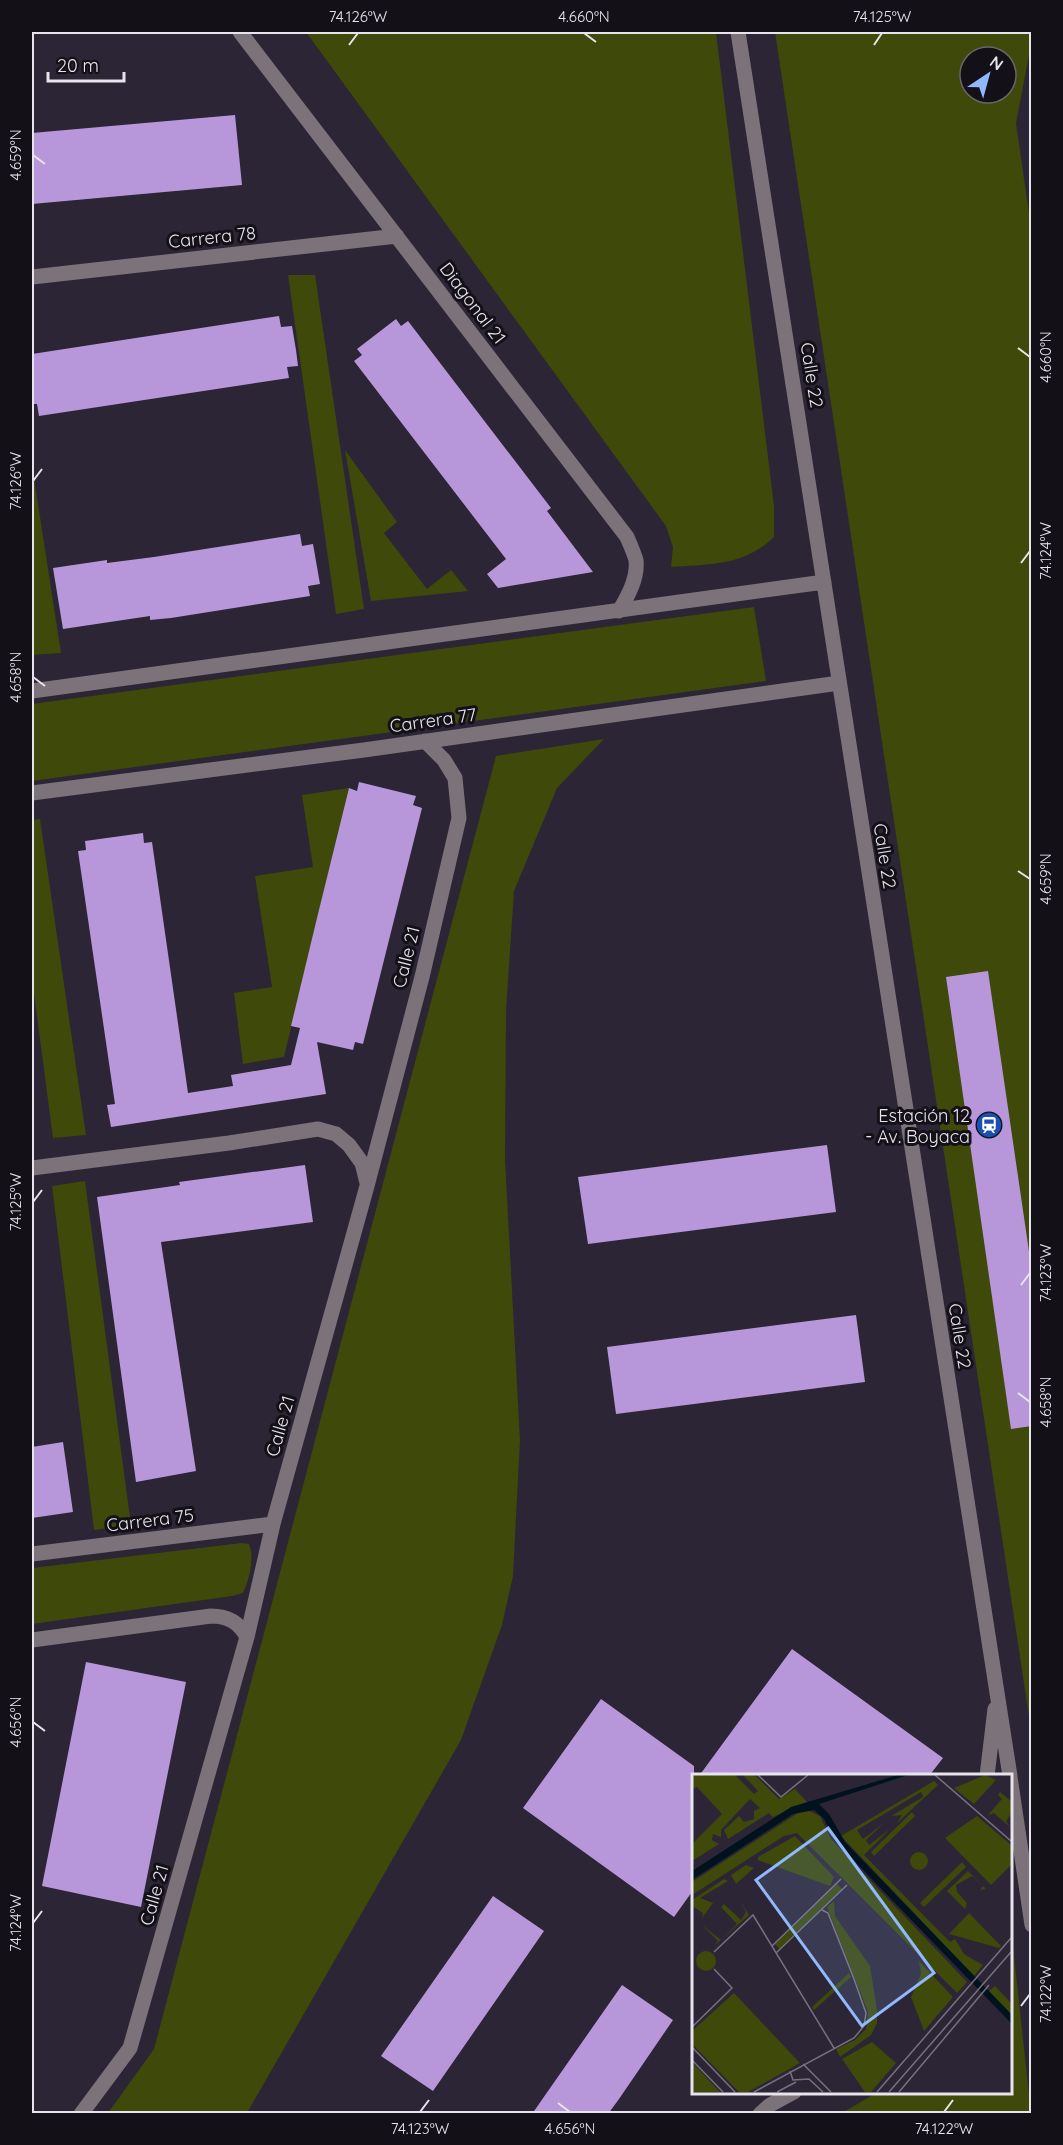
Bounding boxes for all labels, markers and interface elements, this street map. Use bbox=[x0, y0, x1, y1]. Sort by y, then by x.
text: 74.126°W bbox=[329, 7, 388, 26]
text: 4.660°N bbox=[558, 7, 610, 26]
text: 74.125°W bbox=[853, 7, 912, 26]
scale bar bbox=[48, 45, 124, 83]
north arrow bbox=[958, 45, 1018, 105]
text: N bbox=[986, 51, 1007, 74]
text: 20 m bbox=[57, 54, 99, 77]
text: 4.659°N bbox=[6, 129, 25, 181]
street label: Carrera 78 bbox=[167, 221, 257, 253]
street label: Diagonal 21 bbox=[435, 258, 511, 348]
text: 4.660°N bbox=[1036, 331, 1055, 383]
street label: Calle 22 bbox=[795, 341, 829, 409]
text: 74.126°W bbox=[6, 451, 25, 510]
text: 74.124°W bbox=[1036, 521, 1055, 580]
text: 4.658°N bbox=[6, 652, 25, 702]
street label: Carrera 77 bbox=[388, 703, 478, 737]
street label: Calle 22 bbox=[868, 822, 902, 890]
text: 4.659°N bbox=[1036, 853, 1055, 905]
street label: Calle 21 bbox=[387, 924, 425, 990]
place label: Estación 12 - Av. Boyaca bbox=[865, 1104, 970, 1148]
station icon: Estación 12 - Av. Boyaca bbox=[974, 1110, 1004, 1140]
text: 74.125°W bbox=[6, 1172, 25, 1231]
text: 74.123°W bbox=[1036, 1243, 1055, 1302]
street label: Calle 22 bbox=[943, 1302, 977, 1370]
text: 4.658°N bbox=[1036, 1377, 1055, 1427]
street label: Calle 21 bbox=[260, 1393, 300, 1459]
street label: Carrera 75 bbox=[105, 1503, 195, 1537]
text: 4.656°N bbox=[6, 1697, 25, 1747]
inset map bbox=[692, 1774, 1012, 2094]
street label: Calle 21 bbox=[134, 1862, 174, 1928]
text: 74.124°W bbox=[6, 1893, 25, 1952]
text: 74.122°W bbox=[1036, 1964, 1055, 2023]
text: 74.123°W bbox=[391, 2119, 450, 2138]
text: 4.656°N bbox=[545, 2119, 595, 2138]
text: 74.122°W bbox=[915, 2119, 974, 2138]

